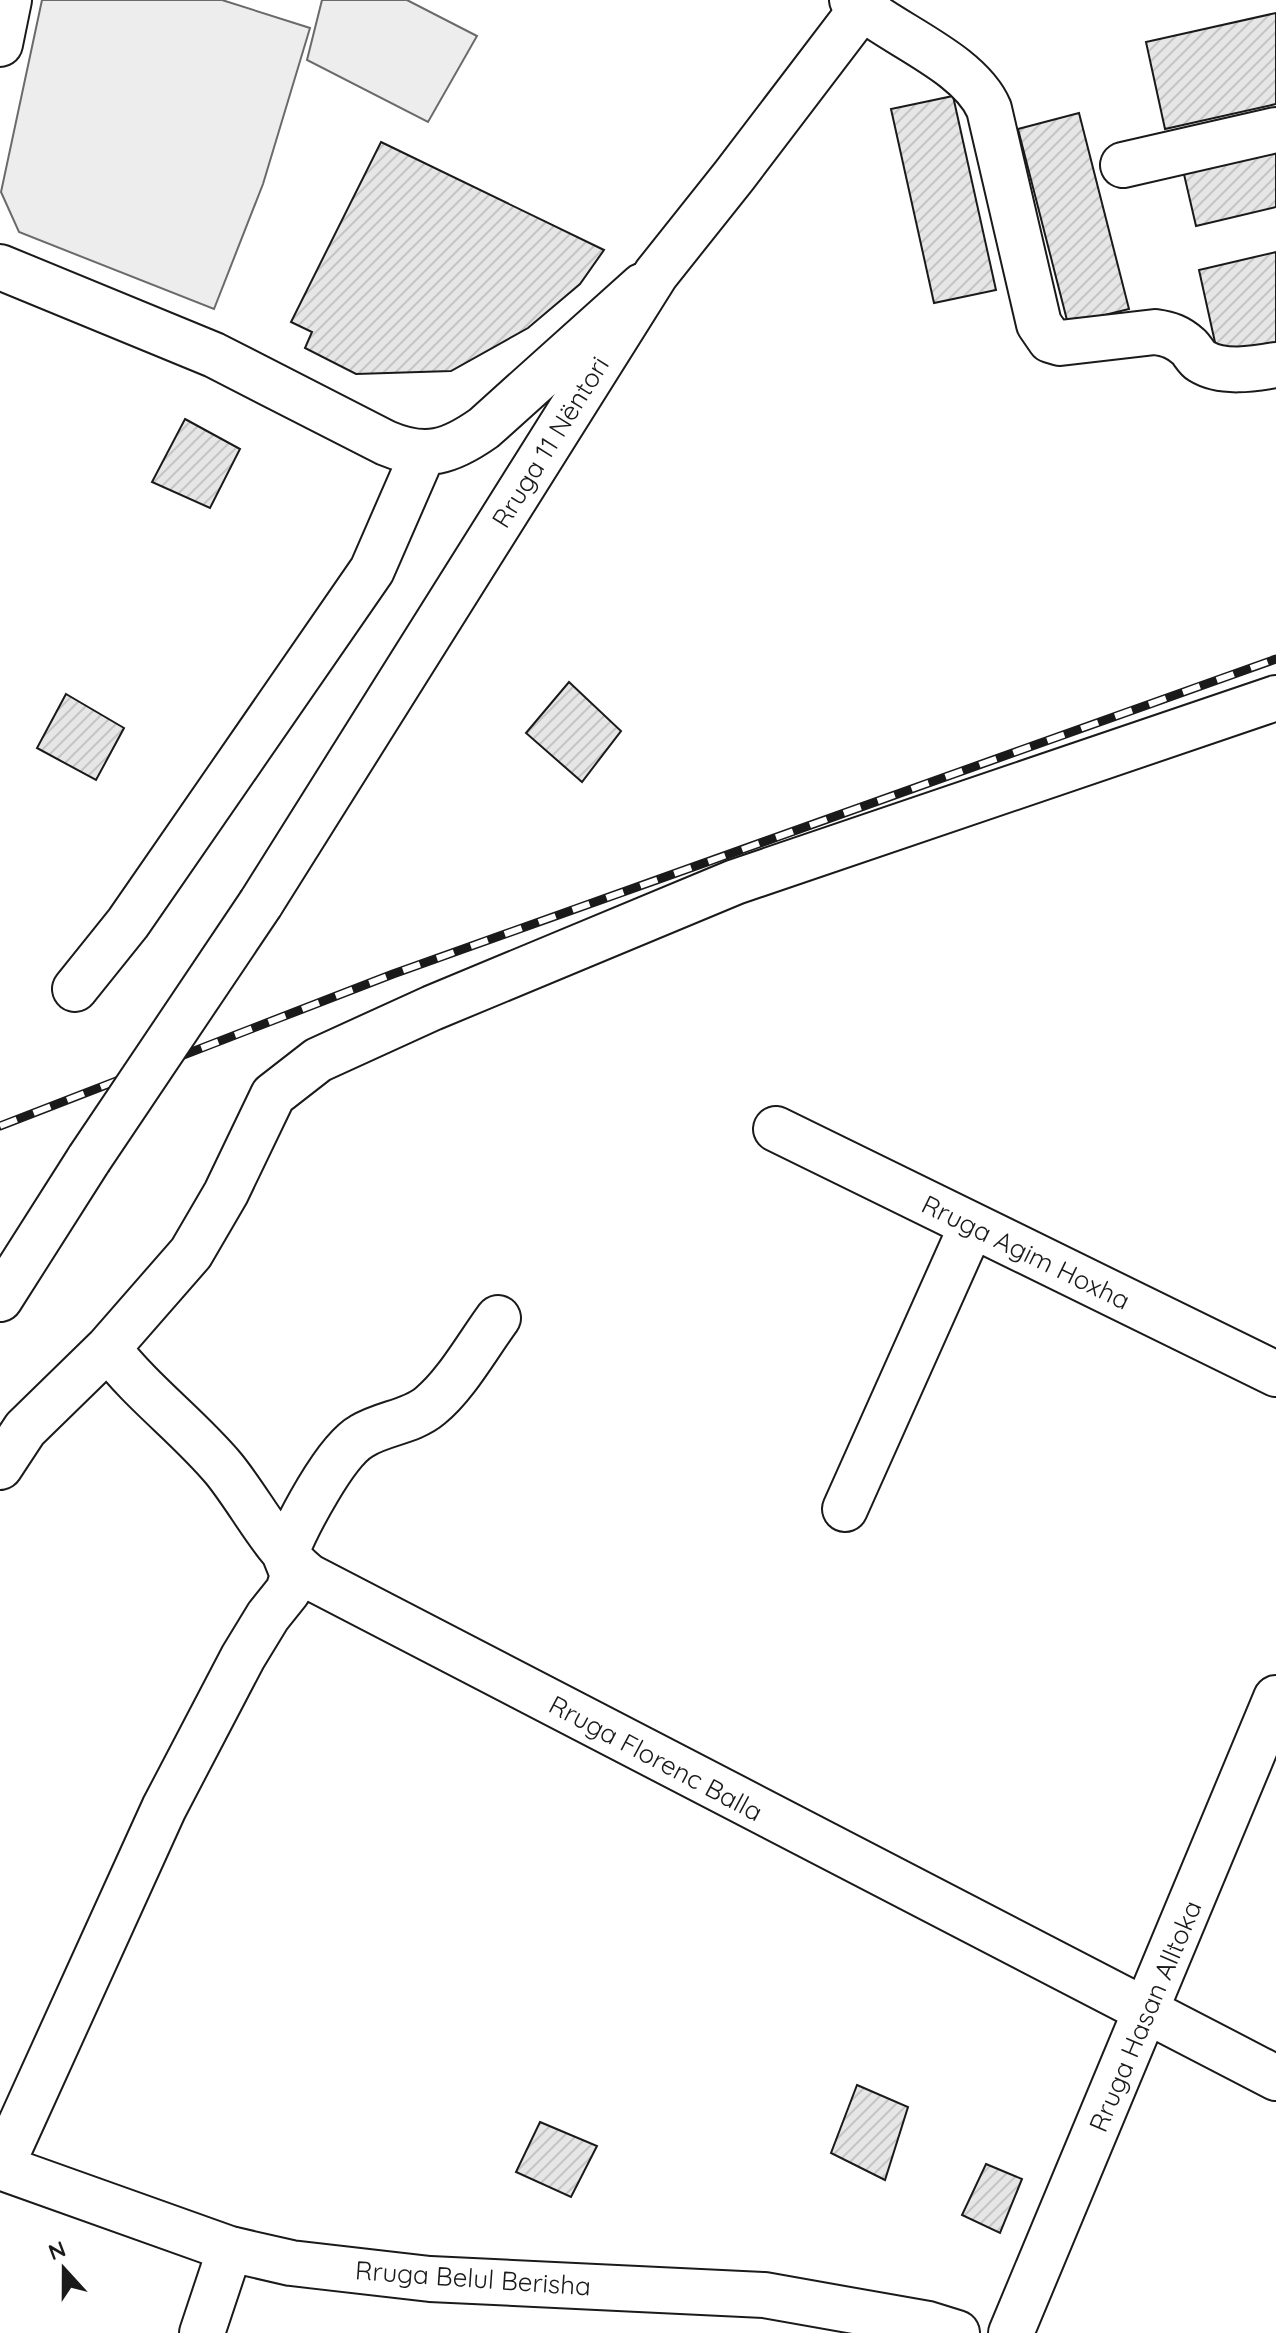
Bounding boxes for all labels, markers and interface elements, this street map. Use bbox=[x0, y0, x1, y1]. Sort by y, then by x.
street label: Rruga 11 Nëntori bbox=[484, 350, 616, 534]
street label: Rruga Agim Hoxha bbox=[916, 1187, 1136, 1317]
street label: Rruga Florenc Balla bbox=[544, 1688, 768, 1828]
street label: Rruga Hasan Alltoka bbox=[1081, 1895, 1209, 2137]
north arrow bbox=[24, 2229, 104, 2309]
text: N bbox=[44, 2234, 69, 2266]
street label: Rruga Belul Berisha bbox=[354, 2253, 592, 2303]

